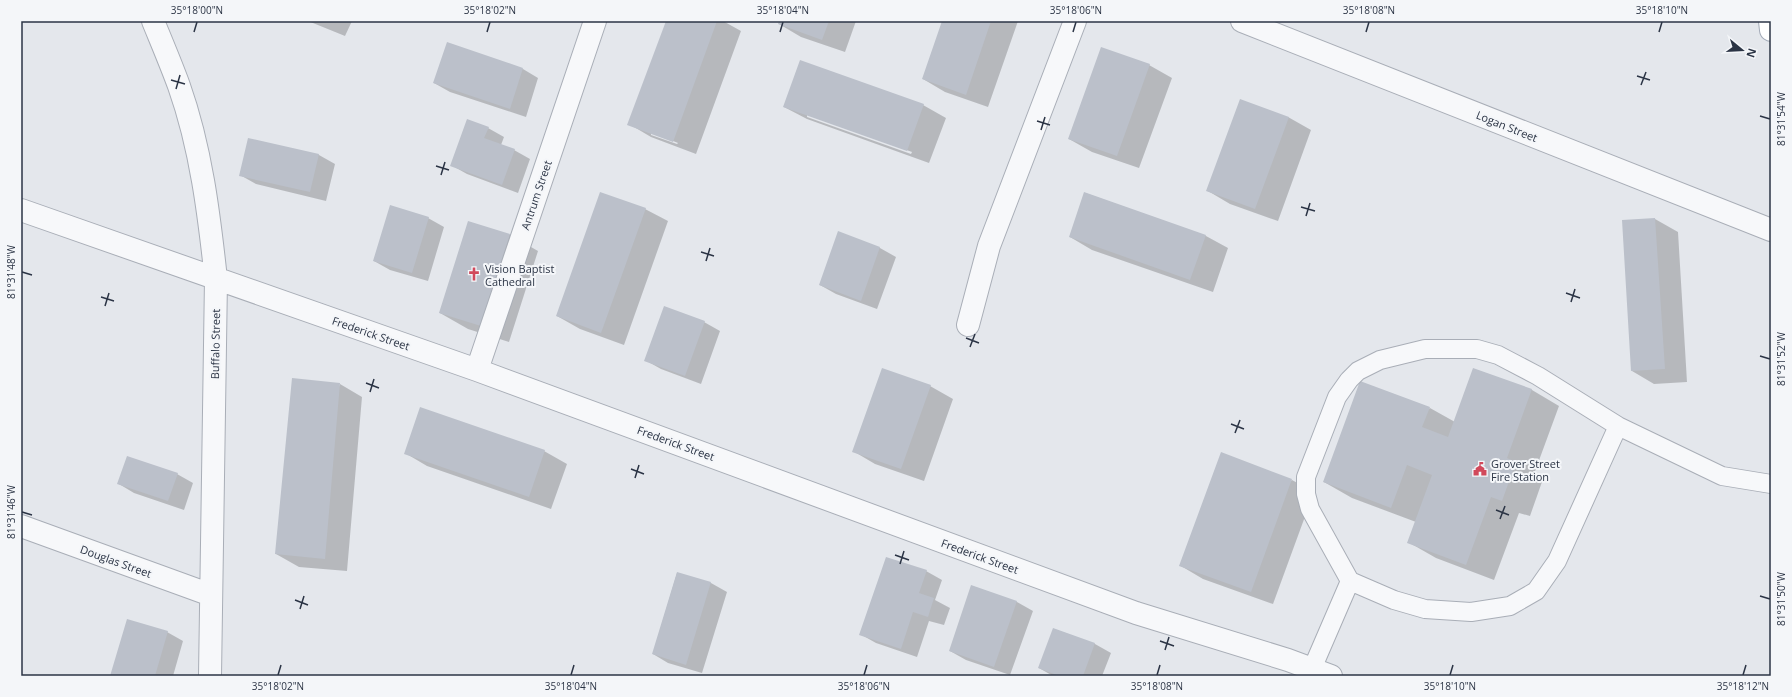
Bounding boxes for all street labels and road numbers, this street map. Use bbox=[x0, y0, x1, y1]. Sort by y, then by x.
street label: Logan Street bbox=[1474, 107, 1540, 145]
street label: Antrum Street bbox=[517, 158, 555, 232]
street label: Buffalo Street bbox=[207, 309, 223, 379]
street label: Frederick Street bbox=[330, 313, 412, 353]
street label: Frederick Street bbox=[635, 422, 717, 464]
street label: Frederick Street bbox=[939, 535, 1021, 577]
street label: Douglas Street bbox=[78, 541, 154, 581]

